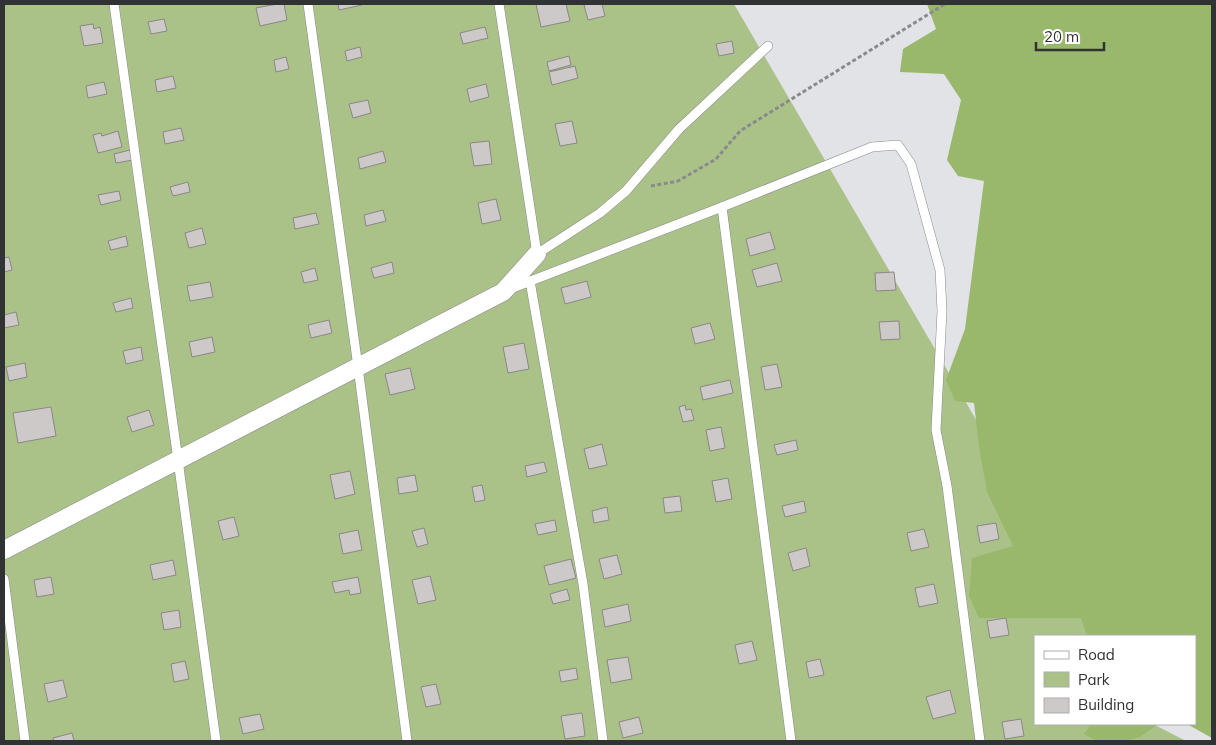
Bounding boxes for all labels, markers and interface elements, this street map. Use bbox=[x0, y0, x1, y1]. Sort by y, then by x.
scale bar bbox=[1036, 20, 1104, 52]
text: 20 m bbox=[1044, 27, 1079, 46]
legend bbox=[1034, 635, 1196, 725]
text: Road bbox=[1078, 645, 1115, 664]
text: Park bbox=[1078, 670, 1110, 689]
text: Building bbox=[1078, 695, 1134, 714]

